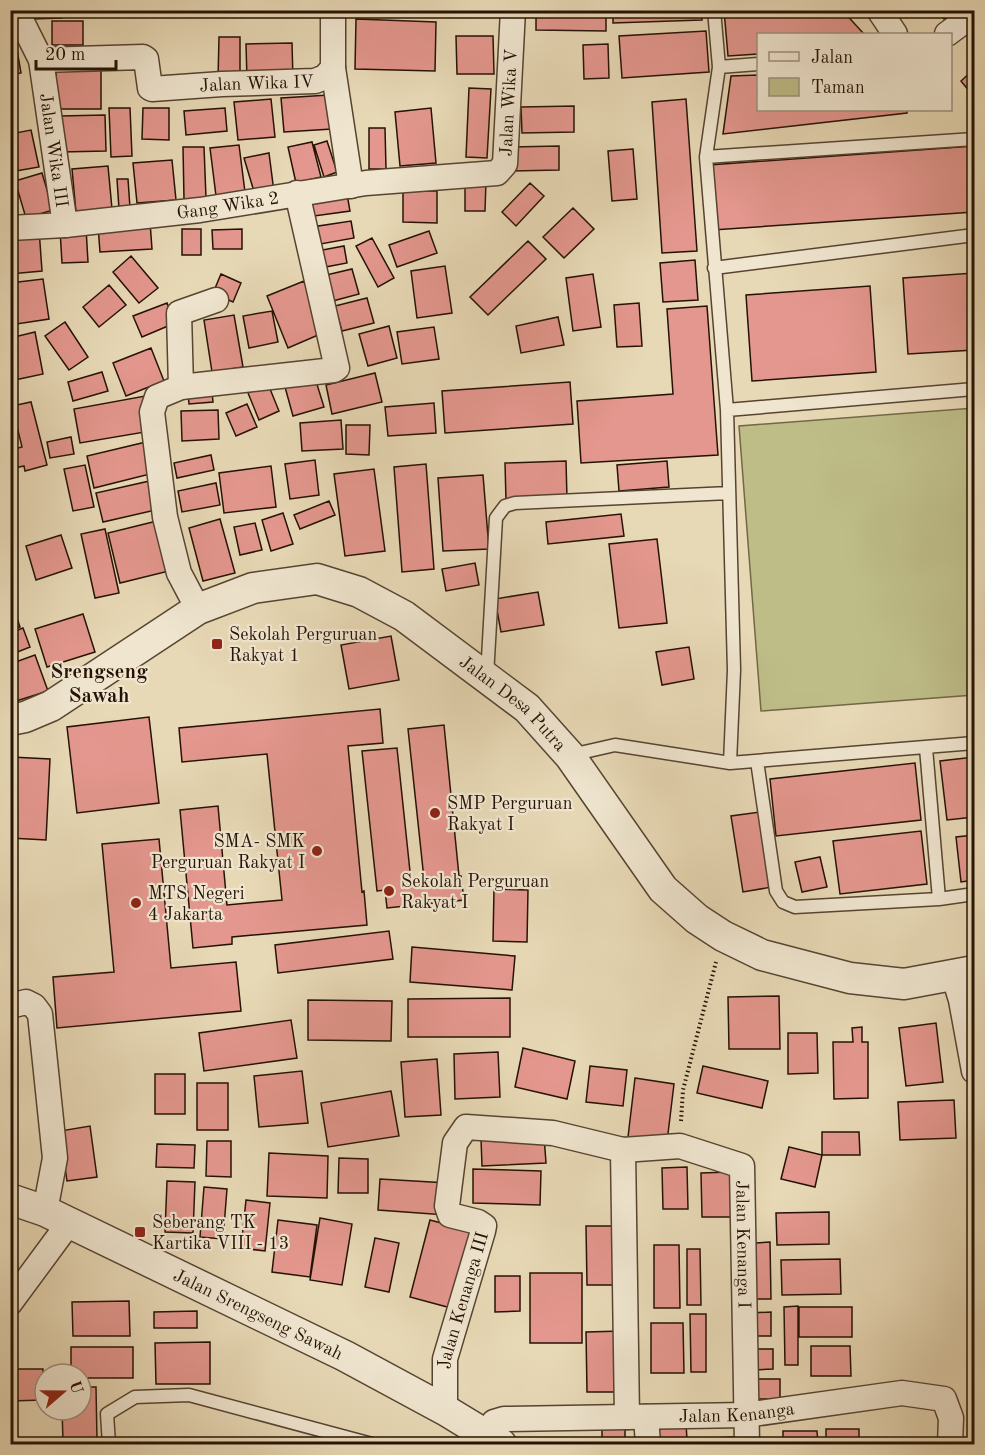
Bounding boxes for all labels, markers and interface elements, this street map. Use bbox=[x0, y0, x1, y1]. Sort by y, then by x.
scale bar bbox=[36, 33, 116, 71]
legend bbox=[757, 33, 952, 111]
text: 20 m bbox=[45, 46, 85, 64]
street label: Jalan Wika V bbox=[497, 48, 521, 157]
text: Jalan bbox=[811, 49, 853, 67]
street label: Jalan Wika IV bbox=[199, 73, 314, 96]
text: Taman bbox=[811, 79, 865, 97]
street label: Jalan Wika III bbox=[36, 92, 70, 209]
street label: Gang Wika 2 bbox=[176, 189, 280, 223]
place label: Sekolah Perguruan Rakyat 1 bbox=[229, 626, 377, 665]
marker: Sekolah Perguruan Rakyat 1 bbox=[210, 637, 224, 651]
street label: Jalan Desa Putra bbox=[456, 653, 569, 755]
district label: Srengseng Sawah bbox=[50, 662, 148, 707]
place label: SMP Perguruan Rakyat I bbox=[447, 795, 573, 834]
marker: SMP Perguruan Rakyat I bbox=[428, 806, 442, 820]
place label: SMA- SMK Perguruan Rakyat I bbox=[151, 833, 305, 872]
marker: SMA- SMK Perguruan Rakyat I bbox=[310, 844, 324, 858]
place label: Sekolah Perguruan Rakyat I bbox=[401, 873, 549, 912]
marker: Sekolah Perguruan Rakyat I bbox=[382, 884, 396, 898]
place label: MTS Negeri 4 Jakarta bbox=[148, 885, 245, 924]
marker: MTS Negeri 4 Jakarta bbox=[129, 896, 143, 910]
street label: Jalan Kenanga I bbox=[732, 1180, 753, 1309]
place label: Seberang TK Kartika VIII - 13 bbox=[152, 1214, 289, 1253]
marker: Seberang TK Kartika VIII - 13 bbox=[133, 1225, 147, 1239]
street label: Jalan Kenanga III bbox=[437, 1230, 492, 1369]
street label: Jalan Srengseng Sawah bbox=[170, 1266, 346, 1364]
north arrow bbox=[33, 1362, 93, 1422]
text: U bbox=[66, 1379, 85, 1397]
street label: Jalan Kenanga bbox=[679, 1400, 796, 1426]

